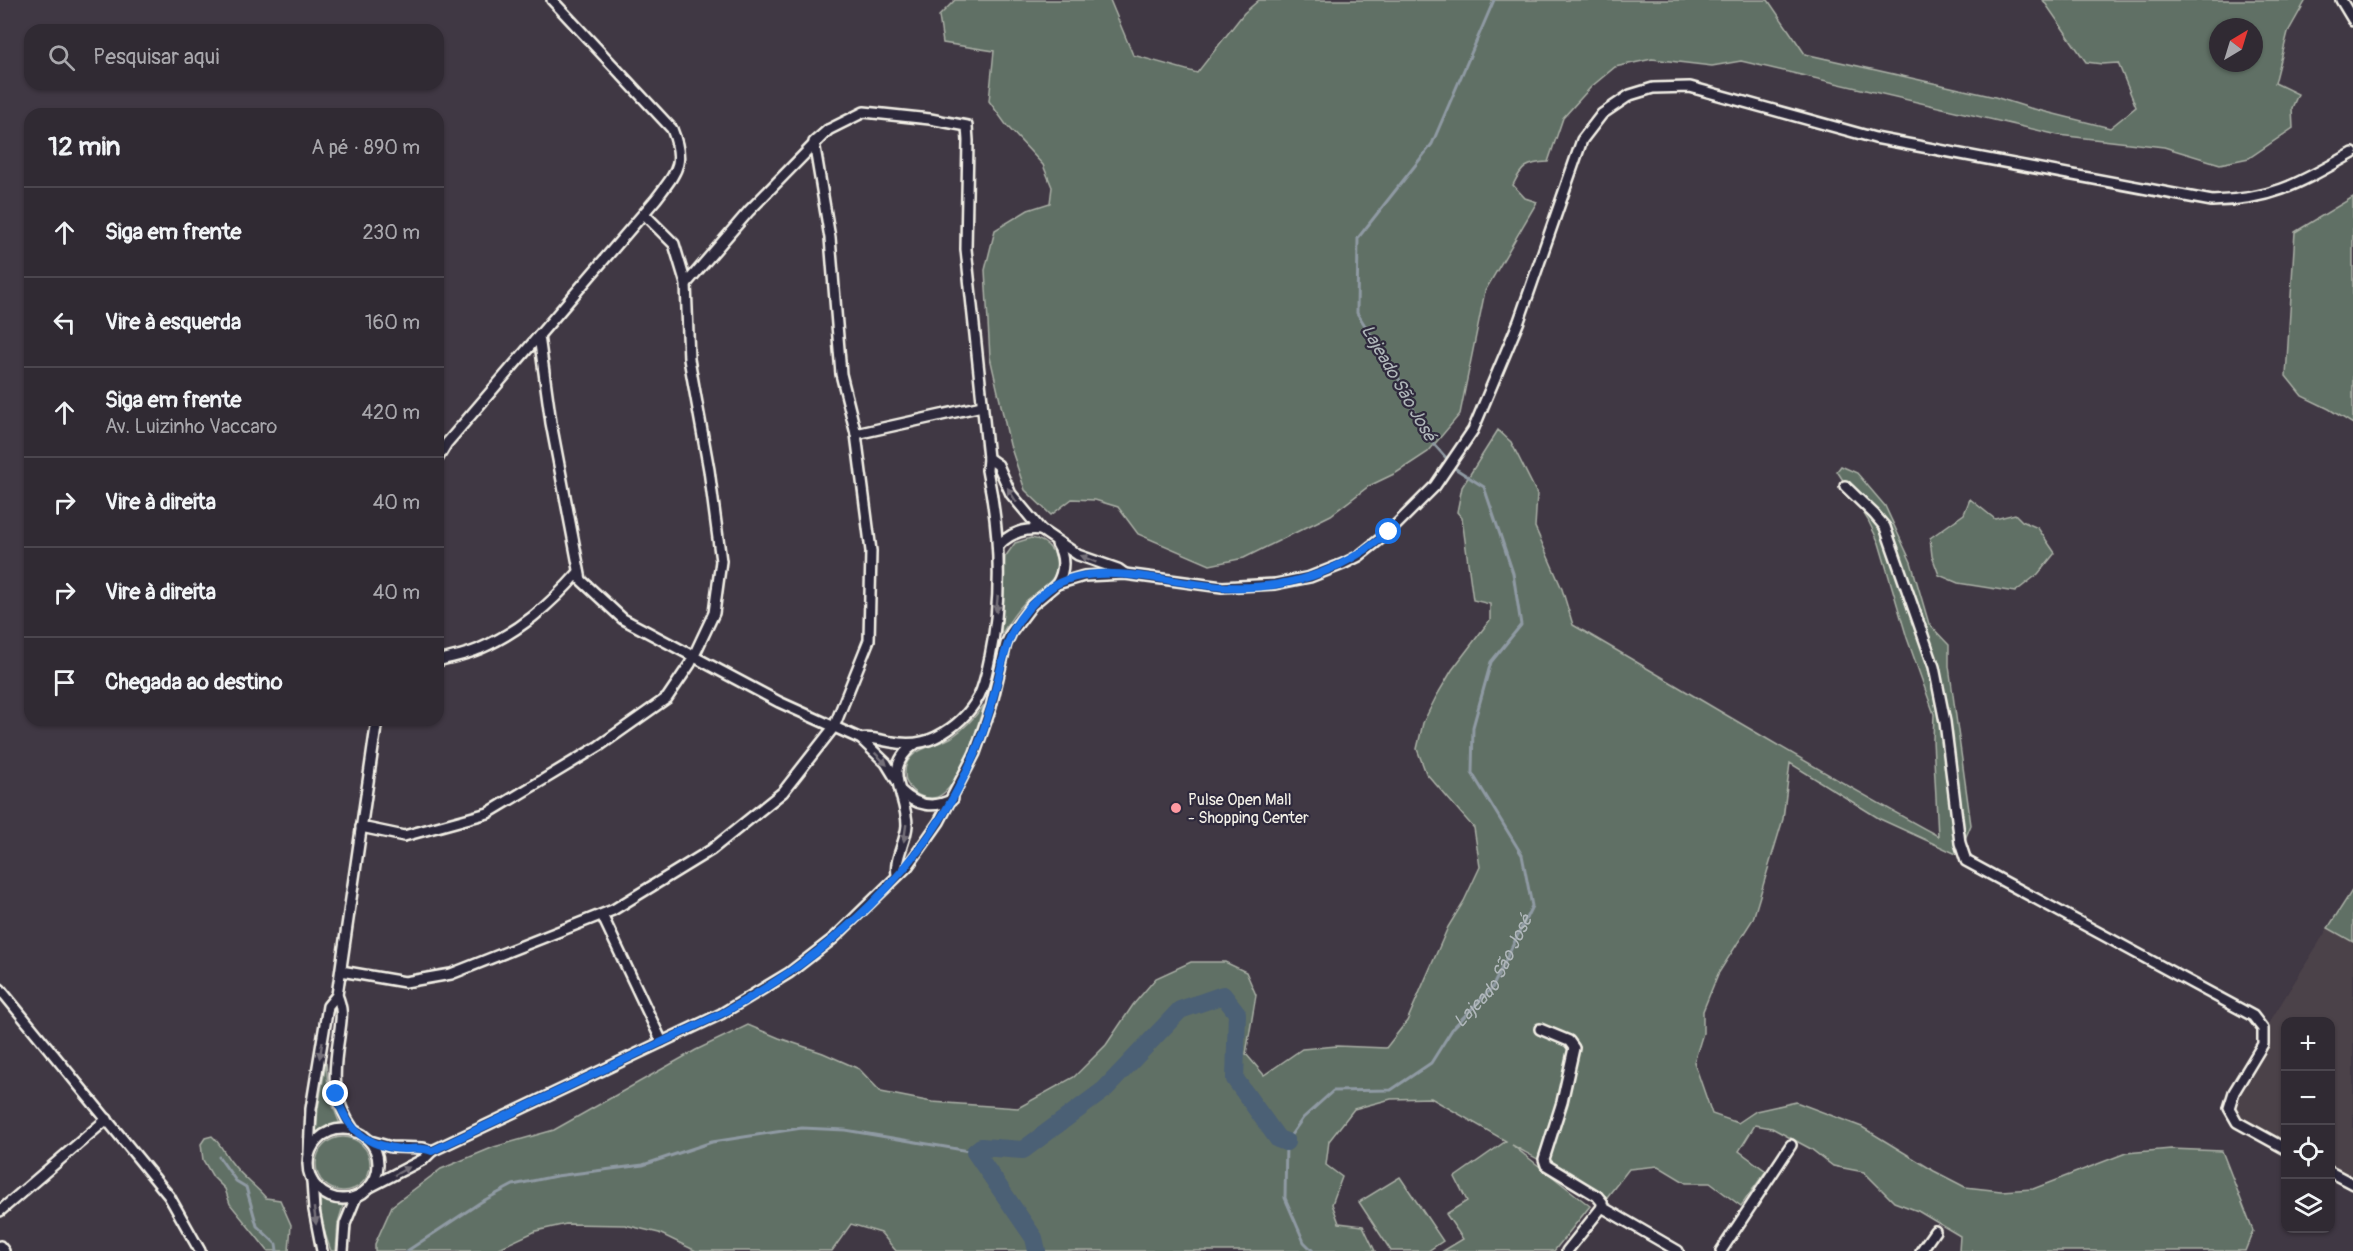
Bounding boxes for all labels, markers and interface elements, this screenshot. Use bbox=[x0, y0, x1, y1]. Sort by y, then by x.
north arrow bbox=[2209, 18, 2263, 72]
search box bbox=[24, 24, 444, 90]
icon: search bbox=[45, 41, 78, 74]
text: Pesquisar aqui bbox=[93, 43, 219, 71]
text: 12 min bbox=[48, 131, 121, 163]
text: A pé · 890 m bbox=[311, 135, 420, 160]
icon: ahead bbox=[48, 216, 81, 249]
text: Siga em frente bbox=[105, 218, 241, 246]
text: 230 m bbox=[363, 220, 420, 245]
icon: left bbox=[48, 306, 81, 339]
text: Vire à esquerda bbox=[105, 308, 241, 336]
text: 160 m bbox=[365, 310, 420, 335]
water label: Lajeado São José bbox=[1356, 321, 1442, 447]
text: Siga em frente bbox=[105, 386, 241, 414]
icon: ahead bbox=[48, 396, 81, 429]
text: 420 m bbox=[361, 400, 420, 425]
text: Av. Luizinho Vaccaro bbox=[105, 414, 277, 439]
icon: right bbox=[48, 486, 81, 519]
one-way arrow bbox=[1007, 487, 1018, 503]
text: Vire à direita bbox=[105, 488, 216, 516]
text: 40 m bbox=[373, 490, 420, 515]
route start bbox=[1375, 518, 1401, 544]
one-way arrow bbox=[1079, 554, 1097, 564]
icon: right bbox=[48, 576, 81, 609]
text: Vire à direita bbox=[105, 578, 216, 606]
text: 40 m bbox=[373, 580, 420, 605]
one-way arrow bbox=[992, 595, 1002, 614]
icon: arrive bbox=[48, 666, 81, 699]
text: Chegada ao destino bbox=[105, 668, 283, 696]
one-way arrow bbox=[873, 751, 887, 765]
place label: Pulse Open Mall - Shopping Center bbox=[1188, 790, 1309, 828]
marker: Pulse Open Mall - Shopping Center bbox=[1169, 801, 1183, 815]
one-way arrow bbox=[901, 824, 910, 843]
water label: Lajeado São José bbox=[1449, 909, 1539, 1033]
map controls bbox=[2281, 1017, 2335, 1233]
button: + bbox=[2281, 1017, 2335, 1071]
one-way arrow bbox=[316, 1040, 325, 1059]
button: − bbox=[2281, 1071, 2335, 1125]
route end bbox=[322, 1080, 348, 1106]
button: locate bbox=[2281, 1125, 2335, 1179]
one-way arrow bbox=[393, 1166, 411, 1176]
button: layers bbox=[2281, 1179, 2335, 1233]
one-way arrow bbox=[310, 1207, 319, 1226]

